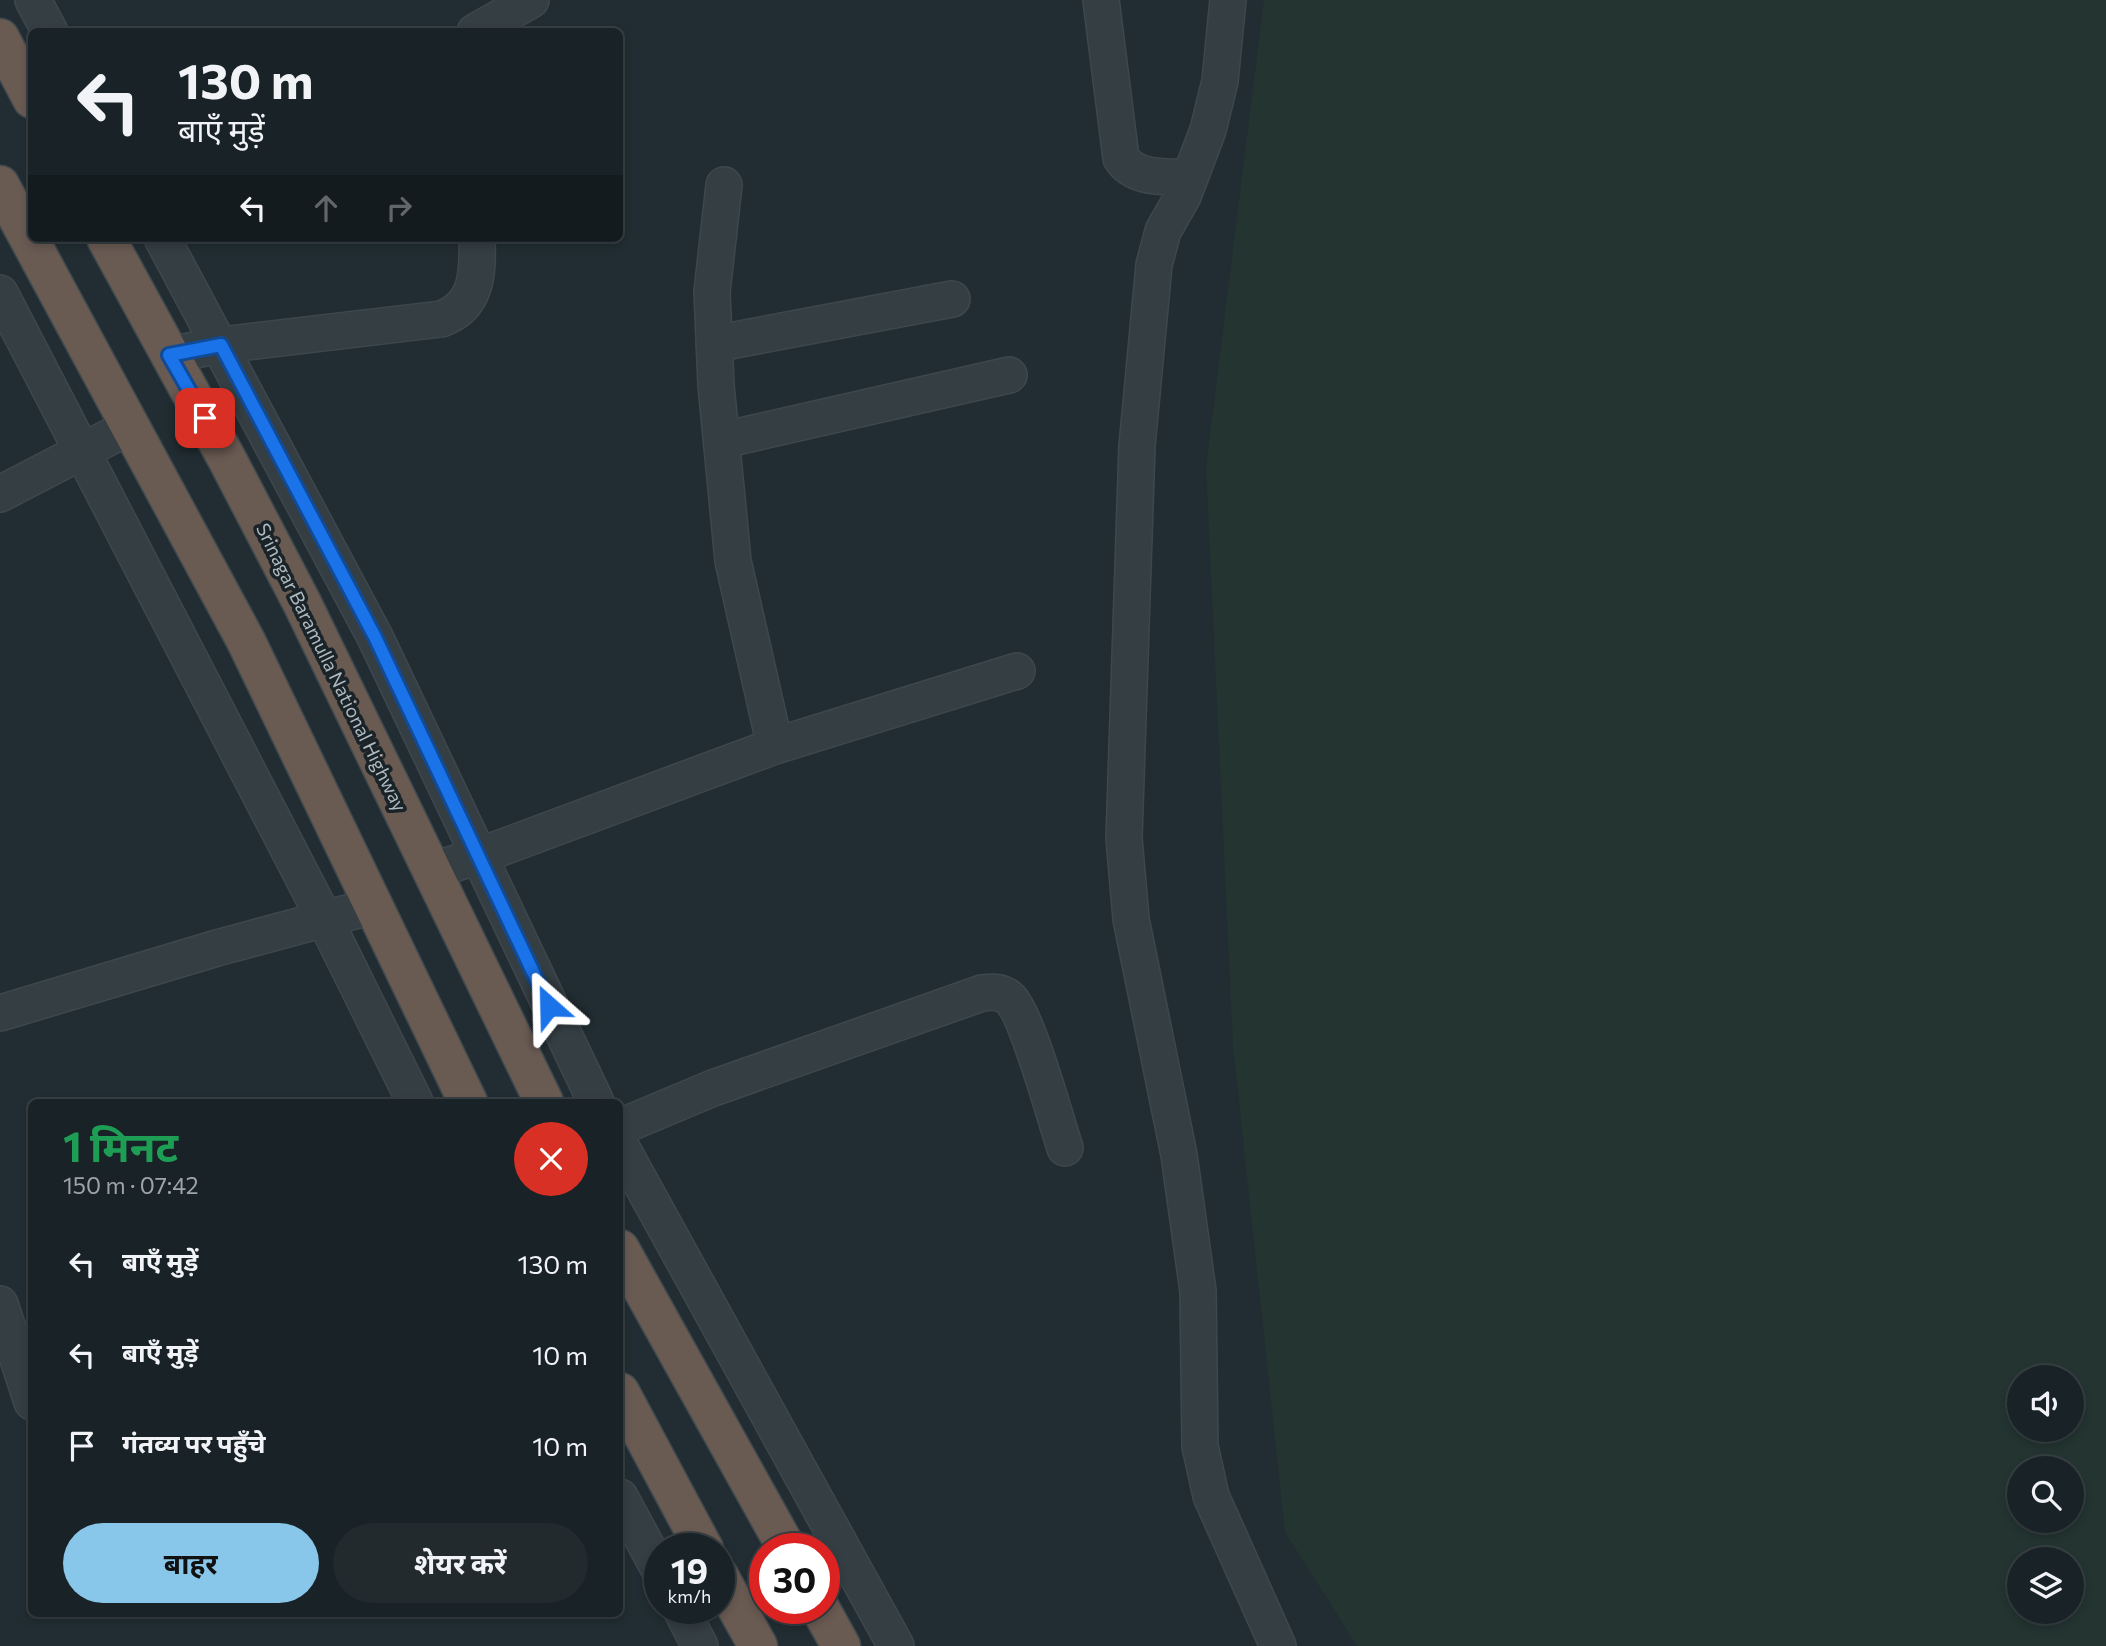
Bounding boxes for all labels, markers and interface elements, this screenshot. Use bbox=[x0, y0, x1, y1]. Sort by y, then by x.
text: 130 m bbox=[178, 49, 313, 109]
icon: left bbox=[63, 56, 154, 147]
text: बाएँ मुड़ें bbox=[178, 109, 265, 149]
icon: left bbox=[234, 189, 272, 227]
icon: ahead bbox=[307, 189, 345, 227]
icon: right bbox=[380, 189, 418, 227]
pin bbox=[175, 388, 235, 448]
icon: arrive bbox=[186, 399, 224, 437]
street label: Srinagar Baramulla National Highway bbox=[252, 519, 412, 815]
position arrow bbox=[512, 969, 586, 1043]
text: 1 मिनट bbox=[63, 1119, 178, 1171]
button: close bbox=[514, 1122, 588, 1196]
text: 150 m · 07:42 bbox=[63, 1171, 198, 1199]
icon: left bbox=[63, 1245, 101, 1283]
text: बाएँ मुड़ें bbox=[122, 1245, 198, 1276]
text: 130 m bbox=[517, 1248, 588, 1279]
icon: left bbox=[63, 1336, 101, 1374]
text: बाएँ मुड़ें bbox=[122, 1336, 198, 1367]
text: 10 m bbox=[532, 1339, 588, 1370]
map controls bbox=[2007, 1365, 2084, 1624]
button: sound bbox=[2007, 1365, 2084, 1442]
icon: arrive bbox=[63, 1427, 101, 1465]
text: गंतव्य पर पहुँचे bbox=[122, 1427, 266, 1458]
text: 10 m bbox=[532, 1430, 588, 1461]
button: search bbox=[2007, 1456, 2084, 1533]
button: बाहर bbox=[63, 1523, 319, 1603]
button: शेयर करें bbox=[333, 1523, 588, 1603]
speed limit sign: 30 bbox=[749, 1533, 840, 1624]
button: layers bbox=[2007, 1547, 2084, 1624]
text: 19 bbox=[671, 1548, 708, 1591]
text: km/h bbox=[668, 1585, 711, 1607]

